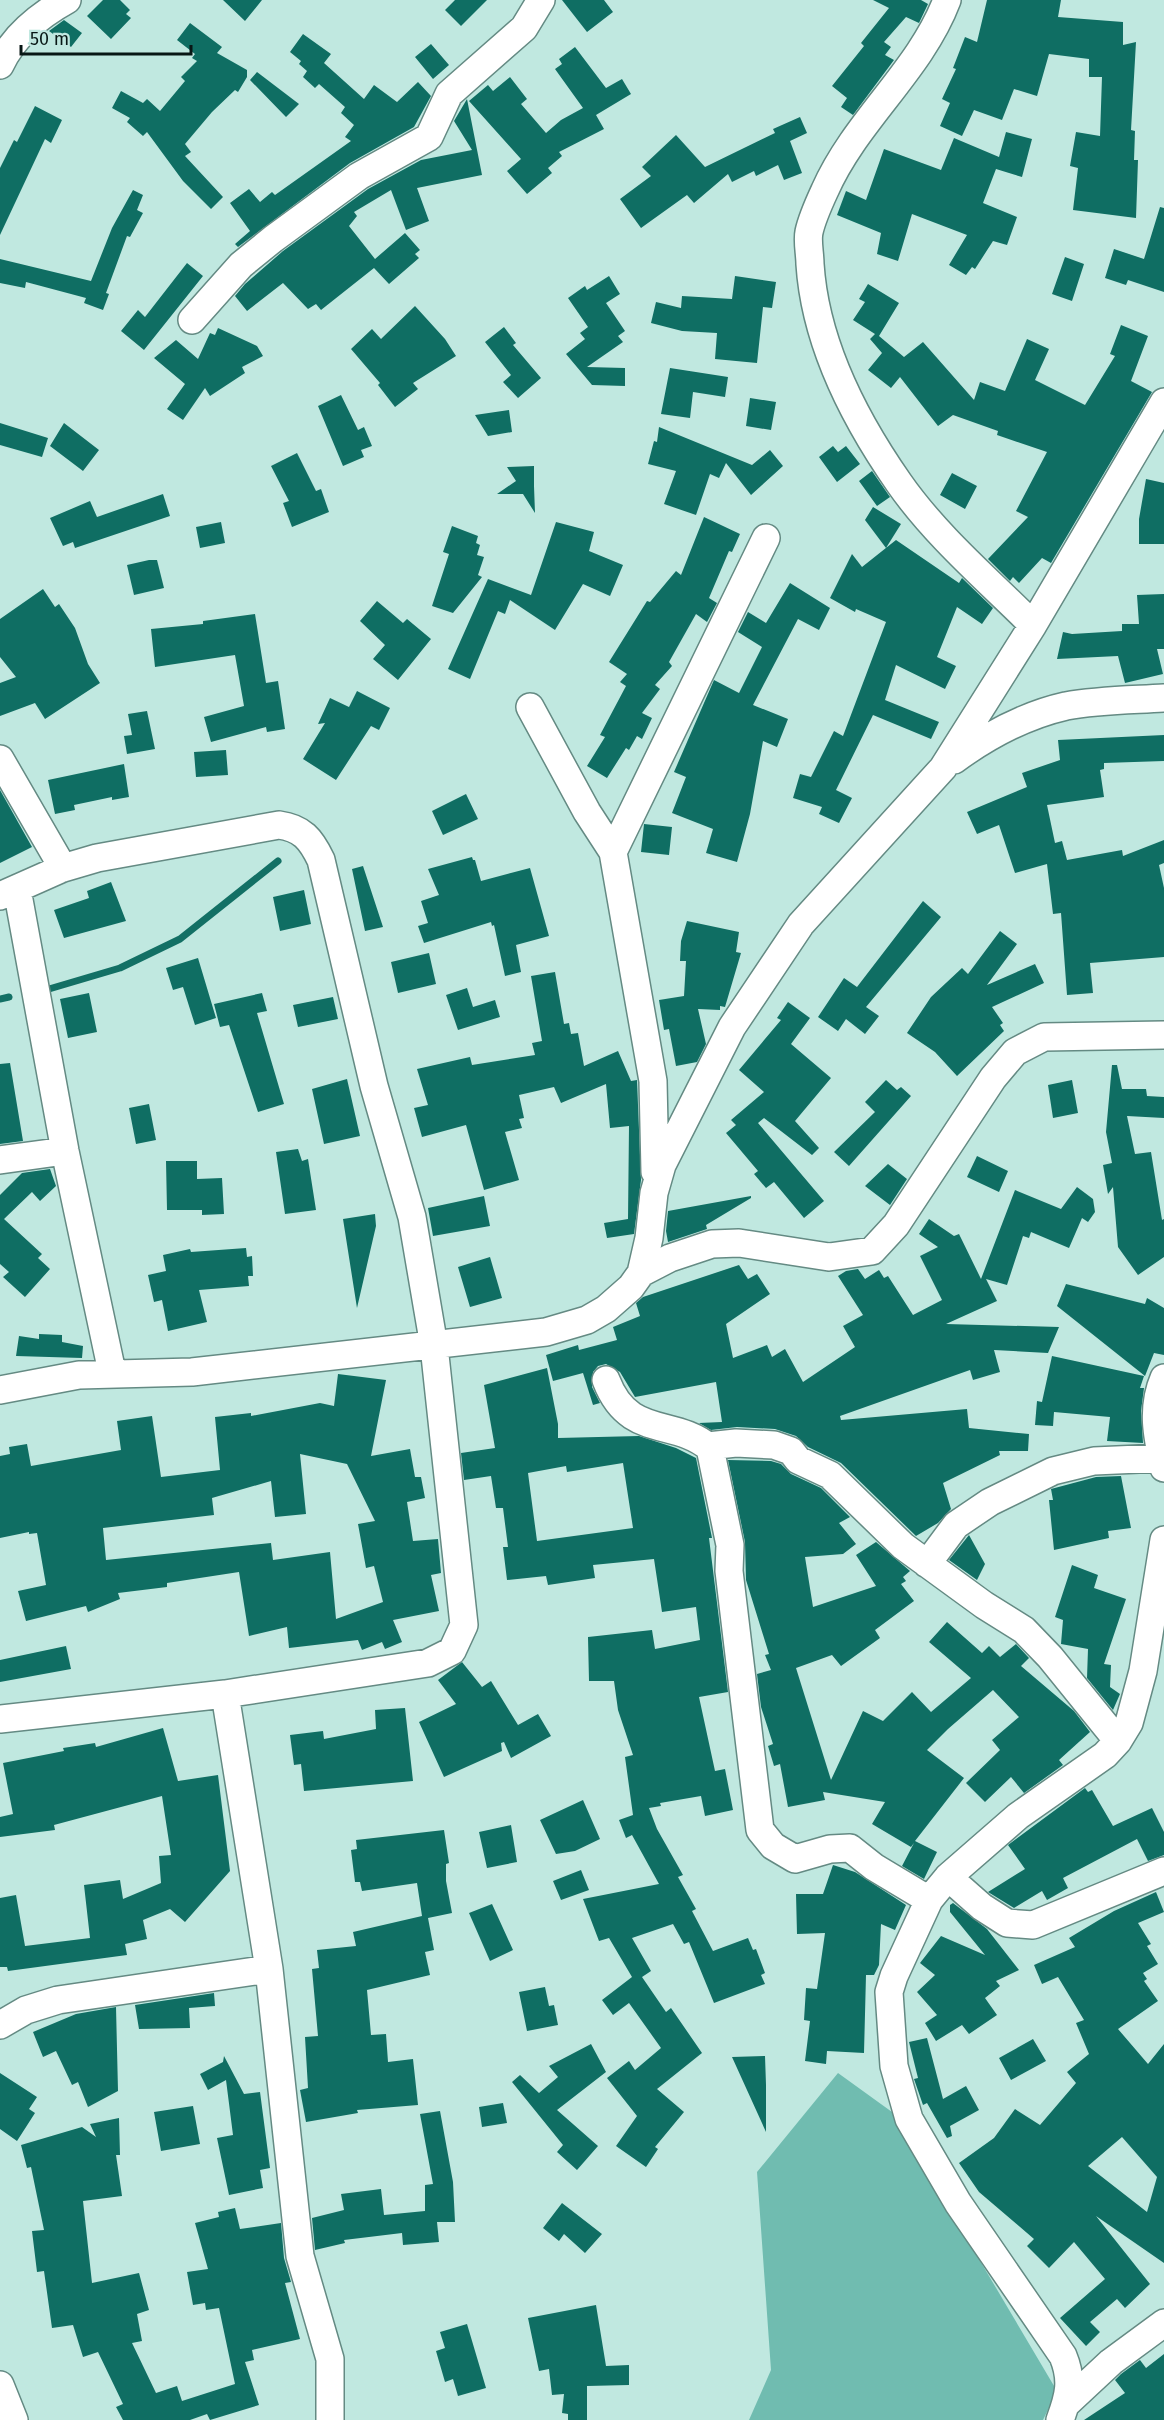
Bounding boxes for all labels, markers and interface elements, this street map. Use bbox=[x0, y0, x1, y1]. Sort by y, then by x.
scale bar bbox=[21, 18, 190, 56]
text: 50 m bbox=[30, 28, 69, 50]

